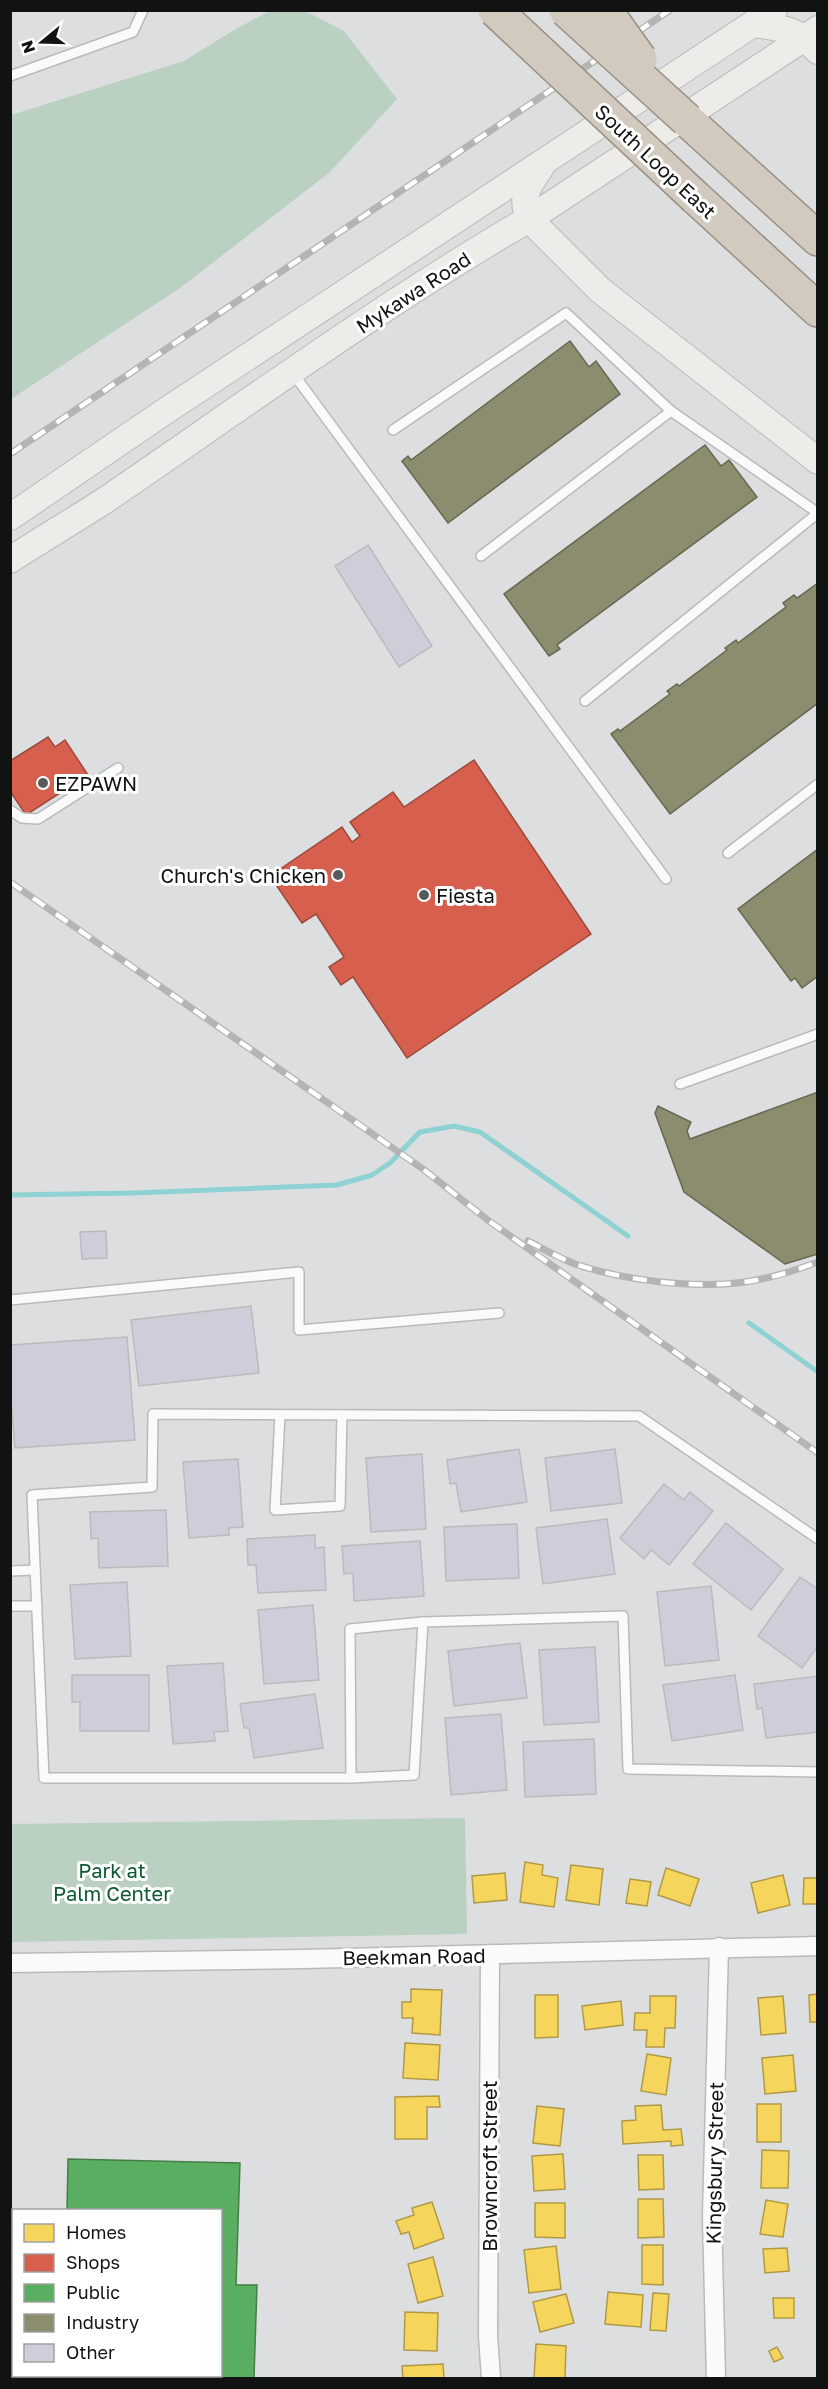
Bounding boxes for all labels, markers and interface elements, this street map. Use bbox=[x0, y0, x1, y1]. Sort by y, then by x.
north arrow bbox=[12, 12, 72, 72]
text: N bbox=[16, 38, 39, 56]
street label: South Loop East bbox=[591, 99, 721, 223]
street label: Mykawa Road bbox=[351, 246, 475, 338]
place label: EZPAWN bbox=[55, 771, 137, 795]
marker: EZPAWN bbox=[36, 776, 50, 790]
place label: Church's Chicken bbox=[160, 863, 326, 887]
marker: Church's Chicken bbox=[331, 868, 345, 882]
place label: Fiesta bbox=[436, 883, 495, 907]
marker: Fiesta bbox=[417, 888, 431, 902]
park label: Park at Palm Center bbox=[53, 1858, 171, 1905]
street label: Beekman Road bbox=[342, 1943, 486, 1969]
street label: Browncroft Street bbox=[477, 2080, 501, 2252]
street label: Kingsbury Street bbox=[701, 2082, 727, 2244]
legend bbox=[12, 2209, 222, 2377]
text: Homes bbox=[66, 2221, 126, 2243]
text: Shops bbox=[66, 2251, 120, 2273]
text: Public bbox=[66, 2281, 120, 2303]
text: Industry bbox=[66, 2311, 139, 2333]
text: Other bbox=[66, 2341, 115, 2363]

